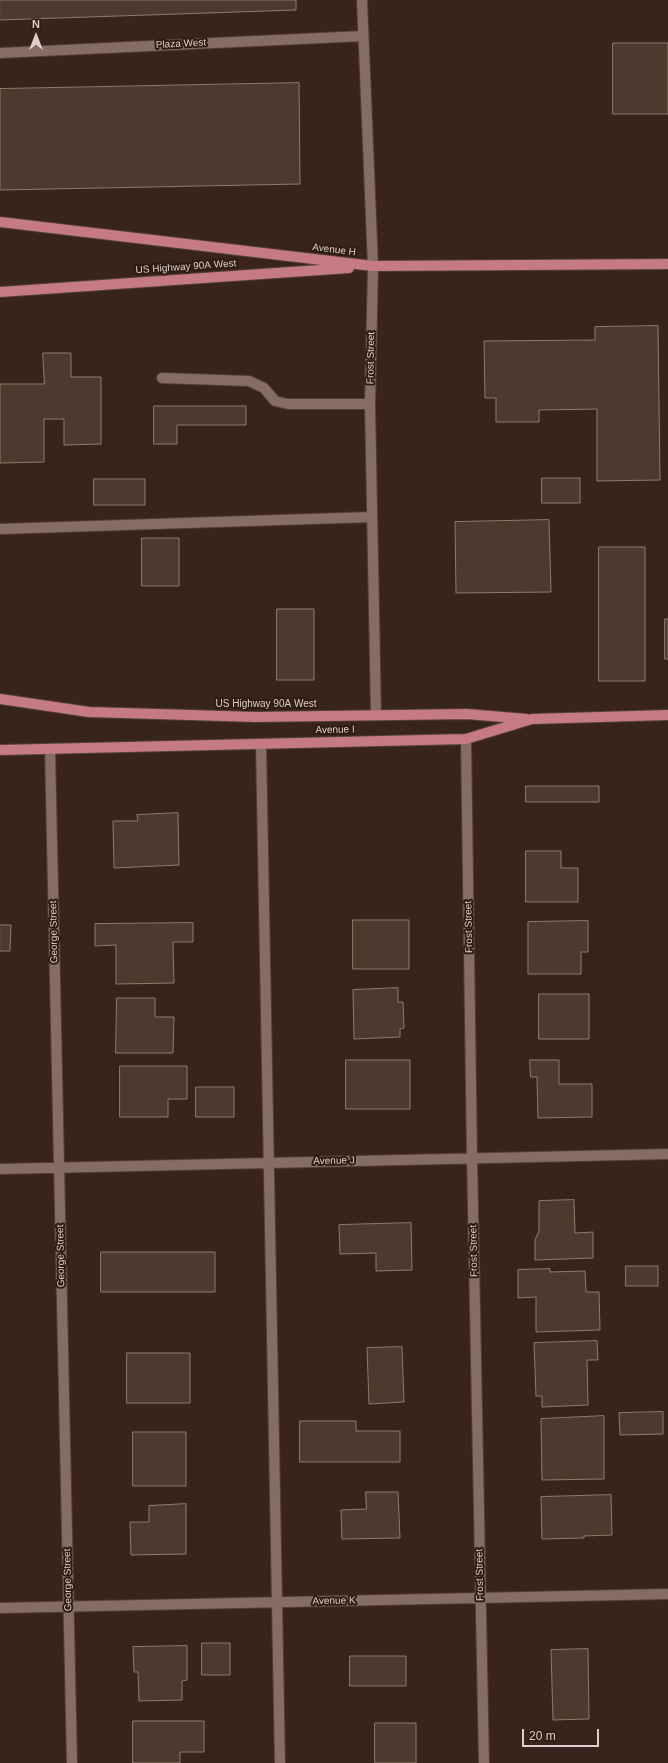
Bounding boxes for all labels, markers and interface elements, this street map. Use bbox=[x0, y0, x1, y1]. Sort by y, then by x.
north arrow bbox=[16, 16, 56, 56]
text: N bbox=[32, 18, 40, 30]
street label: Plaza West bbox=[156, 37, 206, 51]
street label: Avenue H bbox=[312, 241, 356, 259]
street label: US Highway 90A West bbox=[135, 257, 237, 277]
street label: Frost Street bbox=[365, 332, 377, 384]
street label: US Highway 90A West bbox=[216, 698, 316, 710]
street label: Avenue I bbox=[315, 724, 355, 736]
street label: George Street bbox=[47, 900, 61, 964]
street label: Frost Street bbox=[463, 901, 475, 953]
street label: Avenue J bbox=[313, 1155, 355, 1167]
street label: George Street bbox=[54, 1224, 68, 1288]
street label: Frost Street bbox=[468, 1225, 480, 1277]
street label: George Street bbox=[61, 1548, 75, 1612]
street label: Frost Street bbox=[474, 1549, 486, 1601]
street label: Avenue K bbox=[312, 1595, 356, 1607]
scale bar bbox=[524, 1721, 601, 1747]
text: 20 m bbox=[529, 1729, 556, 1743]

